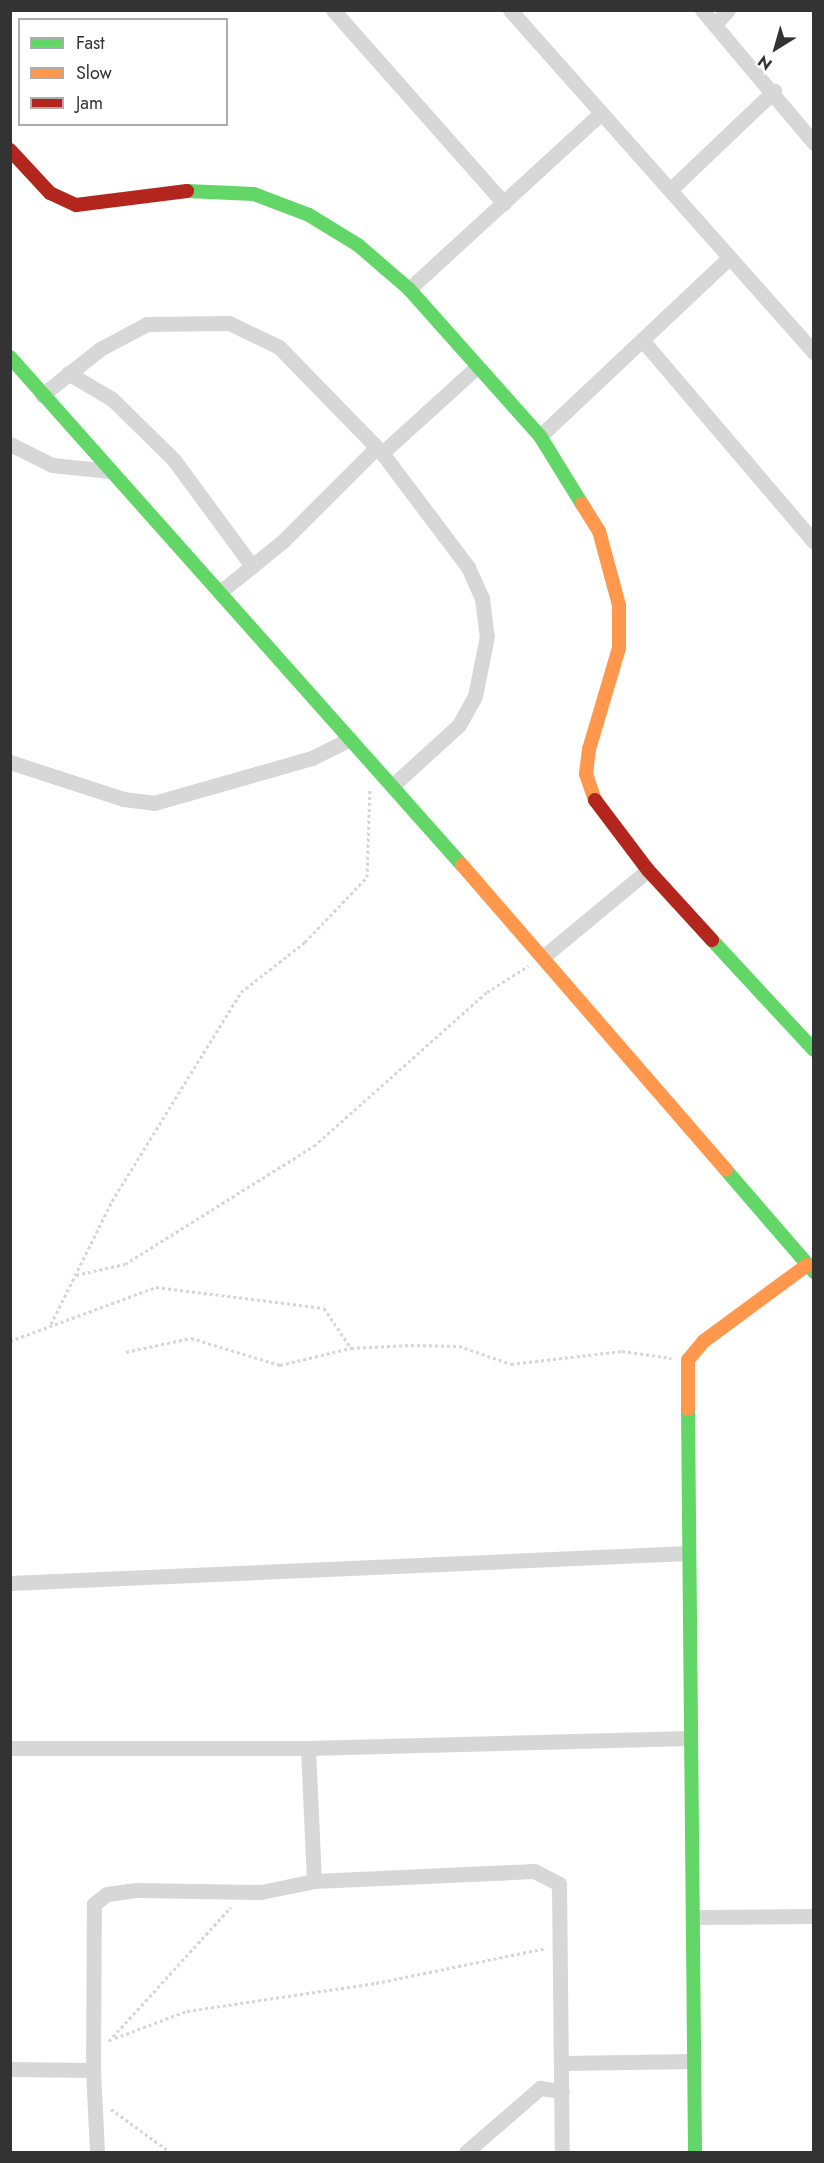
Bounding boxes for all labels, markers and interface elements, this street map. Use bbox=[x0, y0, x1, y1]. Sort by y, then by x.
legend bbox=[18, 18, 228, 126]
north arrow bbox=[746, 18, 806, 78]
text: Fast bbox=[76, 30, 105, 56]
text: N bbox=[753, 50, 777, 76]
text: Slow bbox=[76, 60, 112, 86]
text: Jam bbox=[76, 90, 103, 116]

